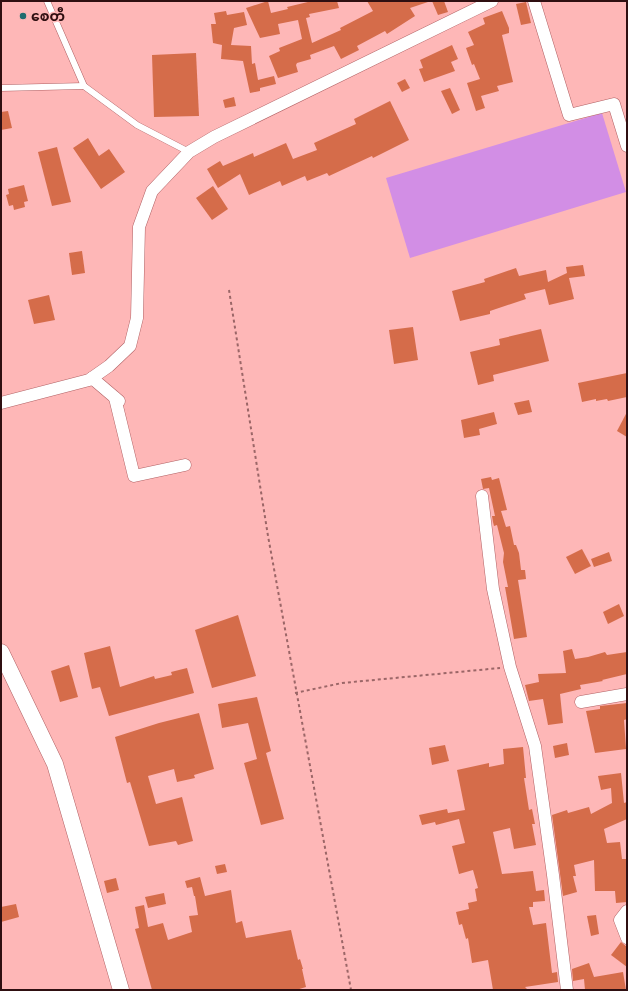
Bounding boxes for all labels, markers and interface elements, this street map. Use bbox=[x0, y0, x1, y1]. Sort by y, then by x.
place label: စေတီ bbox=[31, 6, 65, 25]
marker: စေတီ bbox=[18, 11, 28, 21]

